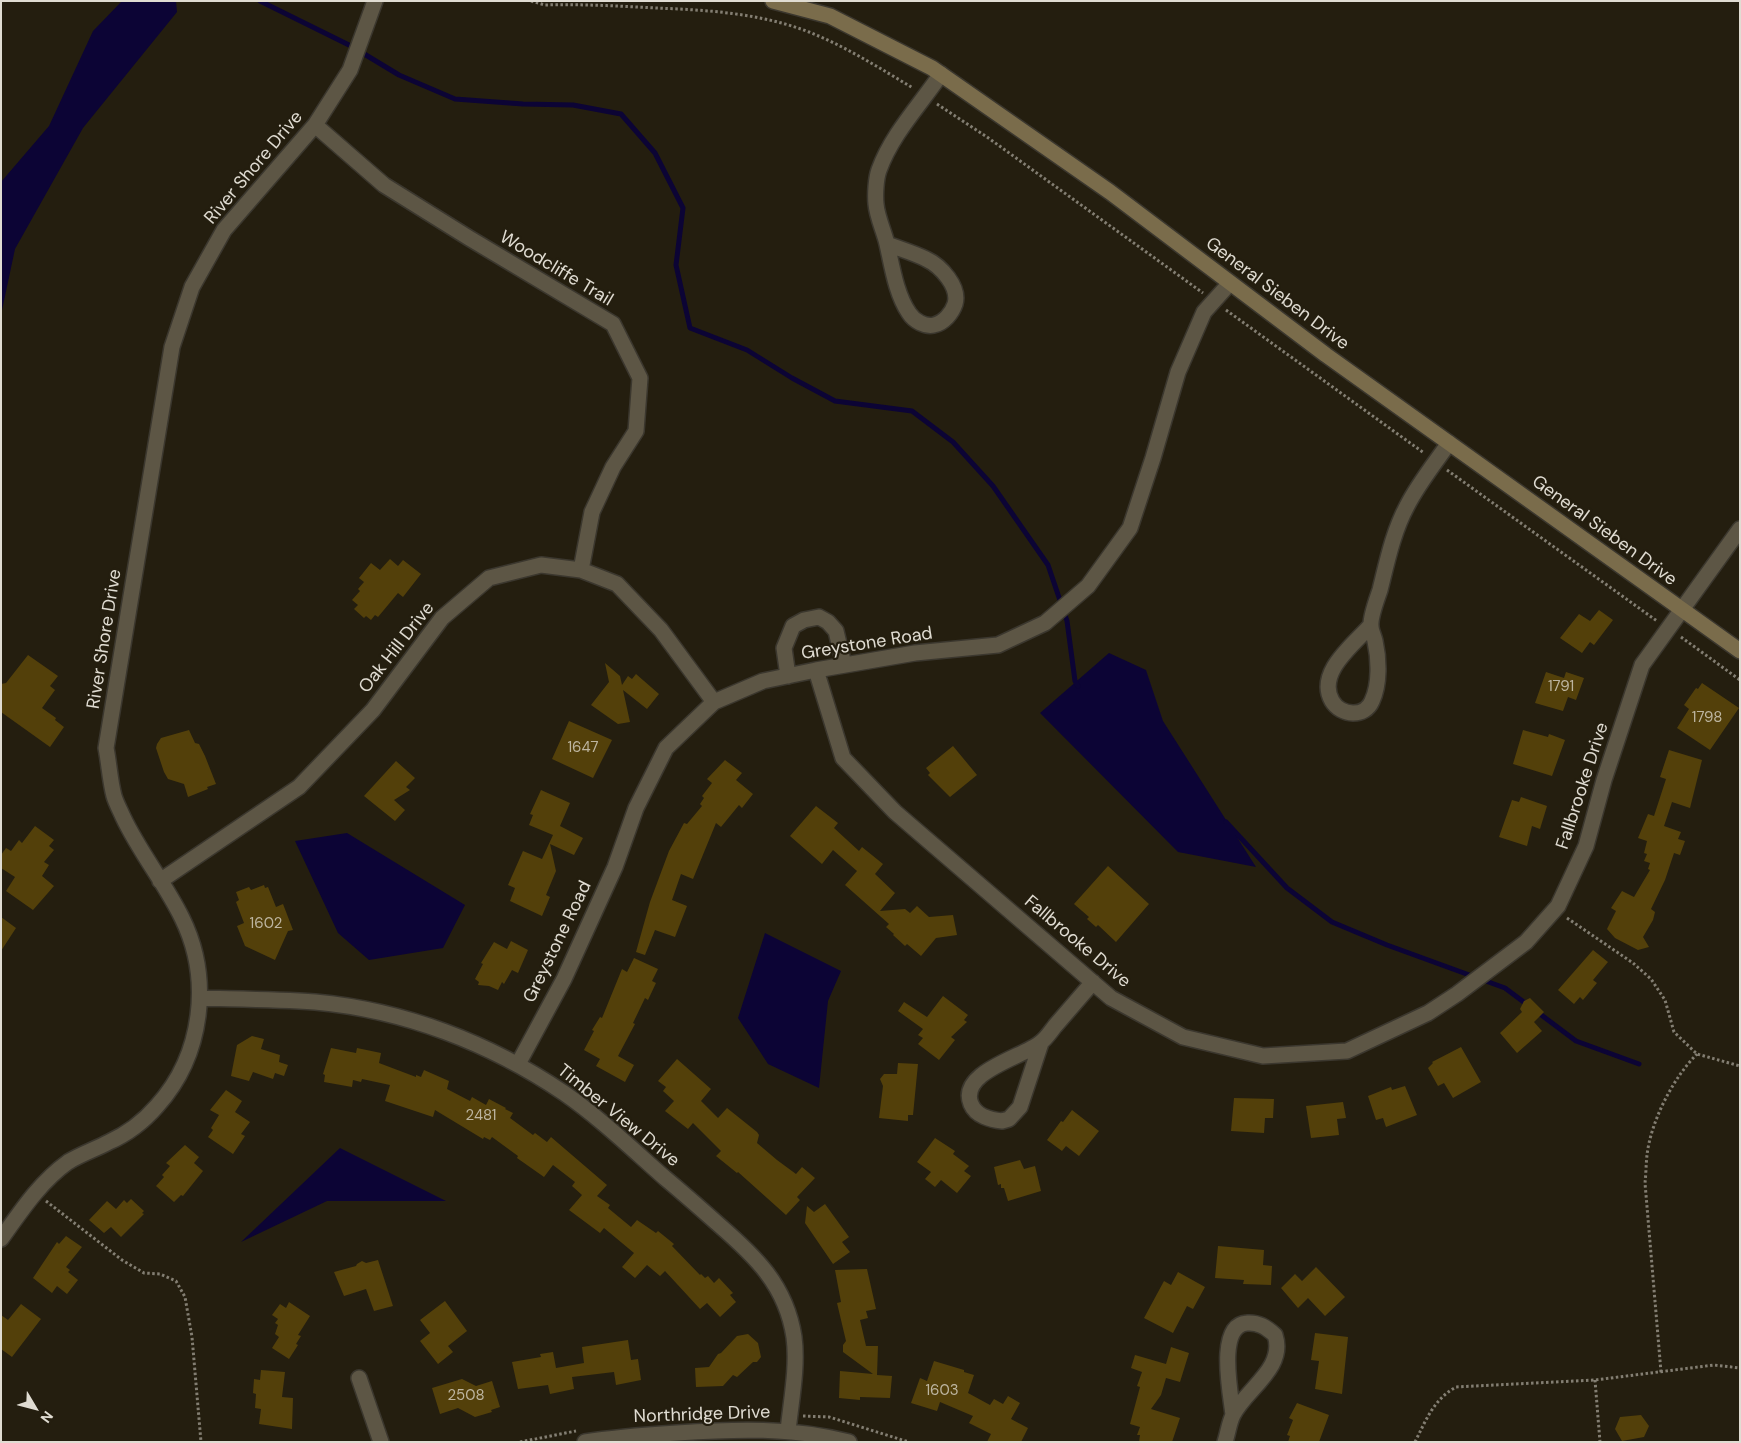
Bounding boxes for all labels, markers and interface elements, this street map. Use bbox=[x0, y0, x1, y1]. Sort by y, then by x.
street label: River Shore Drive bbox=[200, 107, 308, 229]
street label: Woodcliffe Trail bbox=[495, 227, 617, 311]
street label: General Sieben Drive bbox=[1201, 233, 1353, 355]
street label: General Sieben Drive bbox=[1527, 471, 1681, 591]
street label: River Shore Drive bbox=[83, 568, 127, 710]
street label: Oak Hill Drive bbox=[355, 598, 439, 698]
street label: Greystone Road bbox=[800, 623, 934, 665]
house number: 1791 bbox=[1548, 678, 1574, 696]
house number: 1798 bbox=[1692, 709, 1722, 727]
street label: Fallbrooke Drive bbox=[1552, 720, 1614, 852]
house number: 1647 bbox=[567, 739, 599, 757]
street label: Greystone Road bbox=[519, 878, 597, 1006]
street label: Fallbrooke Drive bbox=[1020, 891, 1134, 993]
house number: 1602 bbox=[250, 915, 282, 933]
street label: Timber View Drive bbox=[553, 1060, 683, 1172]
house number: 2481 bbox=[466, 1107, 496, 1125]
house number: 1603 bbox=[925, 1382, 959, 1400]
north arrow bbox=[10, 1383, 60, 1433]
house number: 2508 bbox=[447, 1387, 485, 1405]
street label: Northridge Drive bbox=[633, 1402, 771, 1428]
text: N bbox=[37, 1408, 57, 1427]

